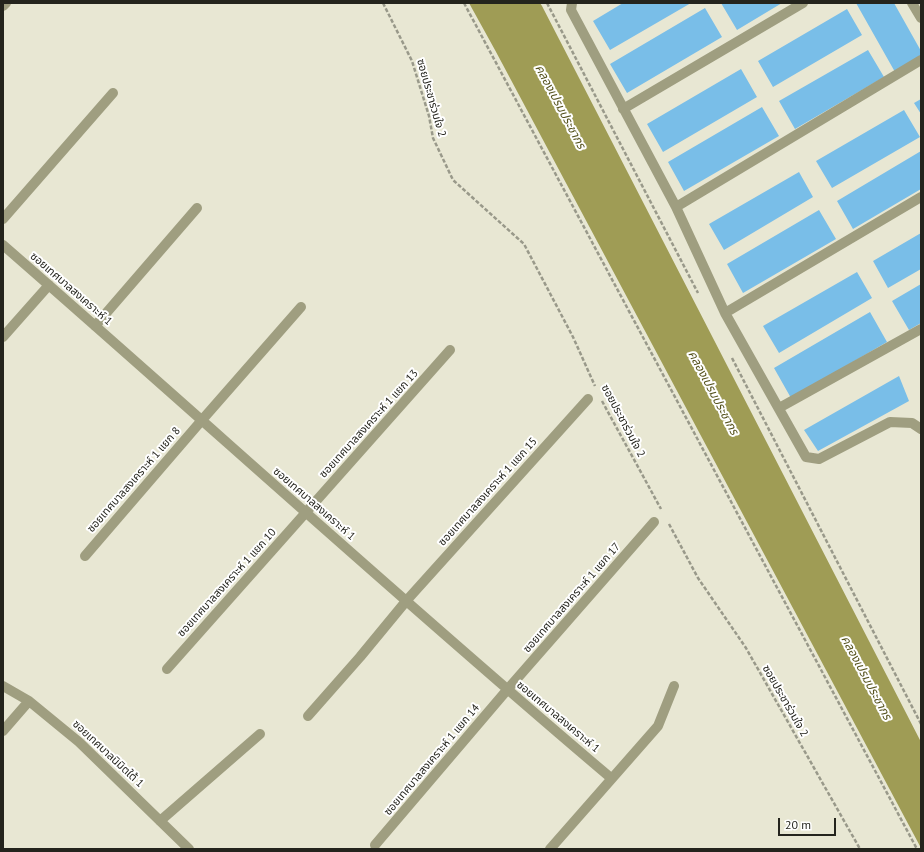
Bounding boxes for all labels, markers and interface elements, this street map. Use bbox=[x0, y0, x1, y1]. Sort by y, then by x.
street label: ซอยประชาร่วมใจ 2 bbox=[414, 58, 448, 138]
water label: คลองเปรมประชากร bbox=[532, 62, 588, 152]
street label: ซอยเทศบาลสงเคราะห์ 1 bbox=[27, 250, 115, 328]
water label: คลองเปรมประชากร bbox=[685, 348, 741, 438]
street label: ซอยเทศบาลสงเคราะห์ 1 แยก 13 bbox=[317, 367, 421, 481]
street label: ซอยประชาร่วมใจ 2 bbox=[598, 382, 648, 460]
street label: ซอยเทศบาลสงเคราะห์ 1 แยก 8 bbox=[85, 425, 183, 535]
street label: ซอยเทศบาลสงเคราะห์ 1 แยก 15 bbox=[436, 435, 540, 549]
street label: ซอยเทศบาลสงเคราะห์ 1 bbox=[270, 465, 358, 543]
street label: ซอยเทศบาลสงเคราะห์ 1 แยก 10 bbox=[175, 526, 279, 640]
street label: ซอยเทศบาลสงเคราะห์ 1 แยก 17 bbox=[521, 540, 623, 656]
water label: คลองเปรมประชากร bbox=[838, 633, 894, 723]
street label: ซอยประชาร่วมใจ 2 bbox=[759, 663, 811, 739]
street label: ซอยเทศบาลสงเคราะห์ 1 bbox=[514, 678, 602, 756]
street label: ซอยเทศบาลสงเคราะห์ 1 แยก 14 bbox=[382, 702, 482, 818]
street label: ซอยเทศบาลนิมิตใต้ 1 bbox=[70, 718, 146, 790]
scale bar bbox=[780, 810, 838, 836]
text: 20 m bbox=[785, 817, 811, 832]

